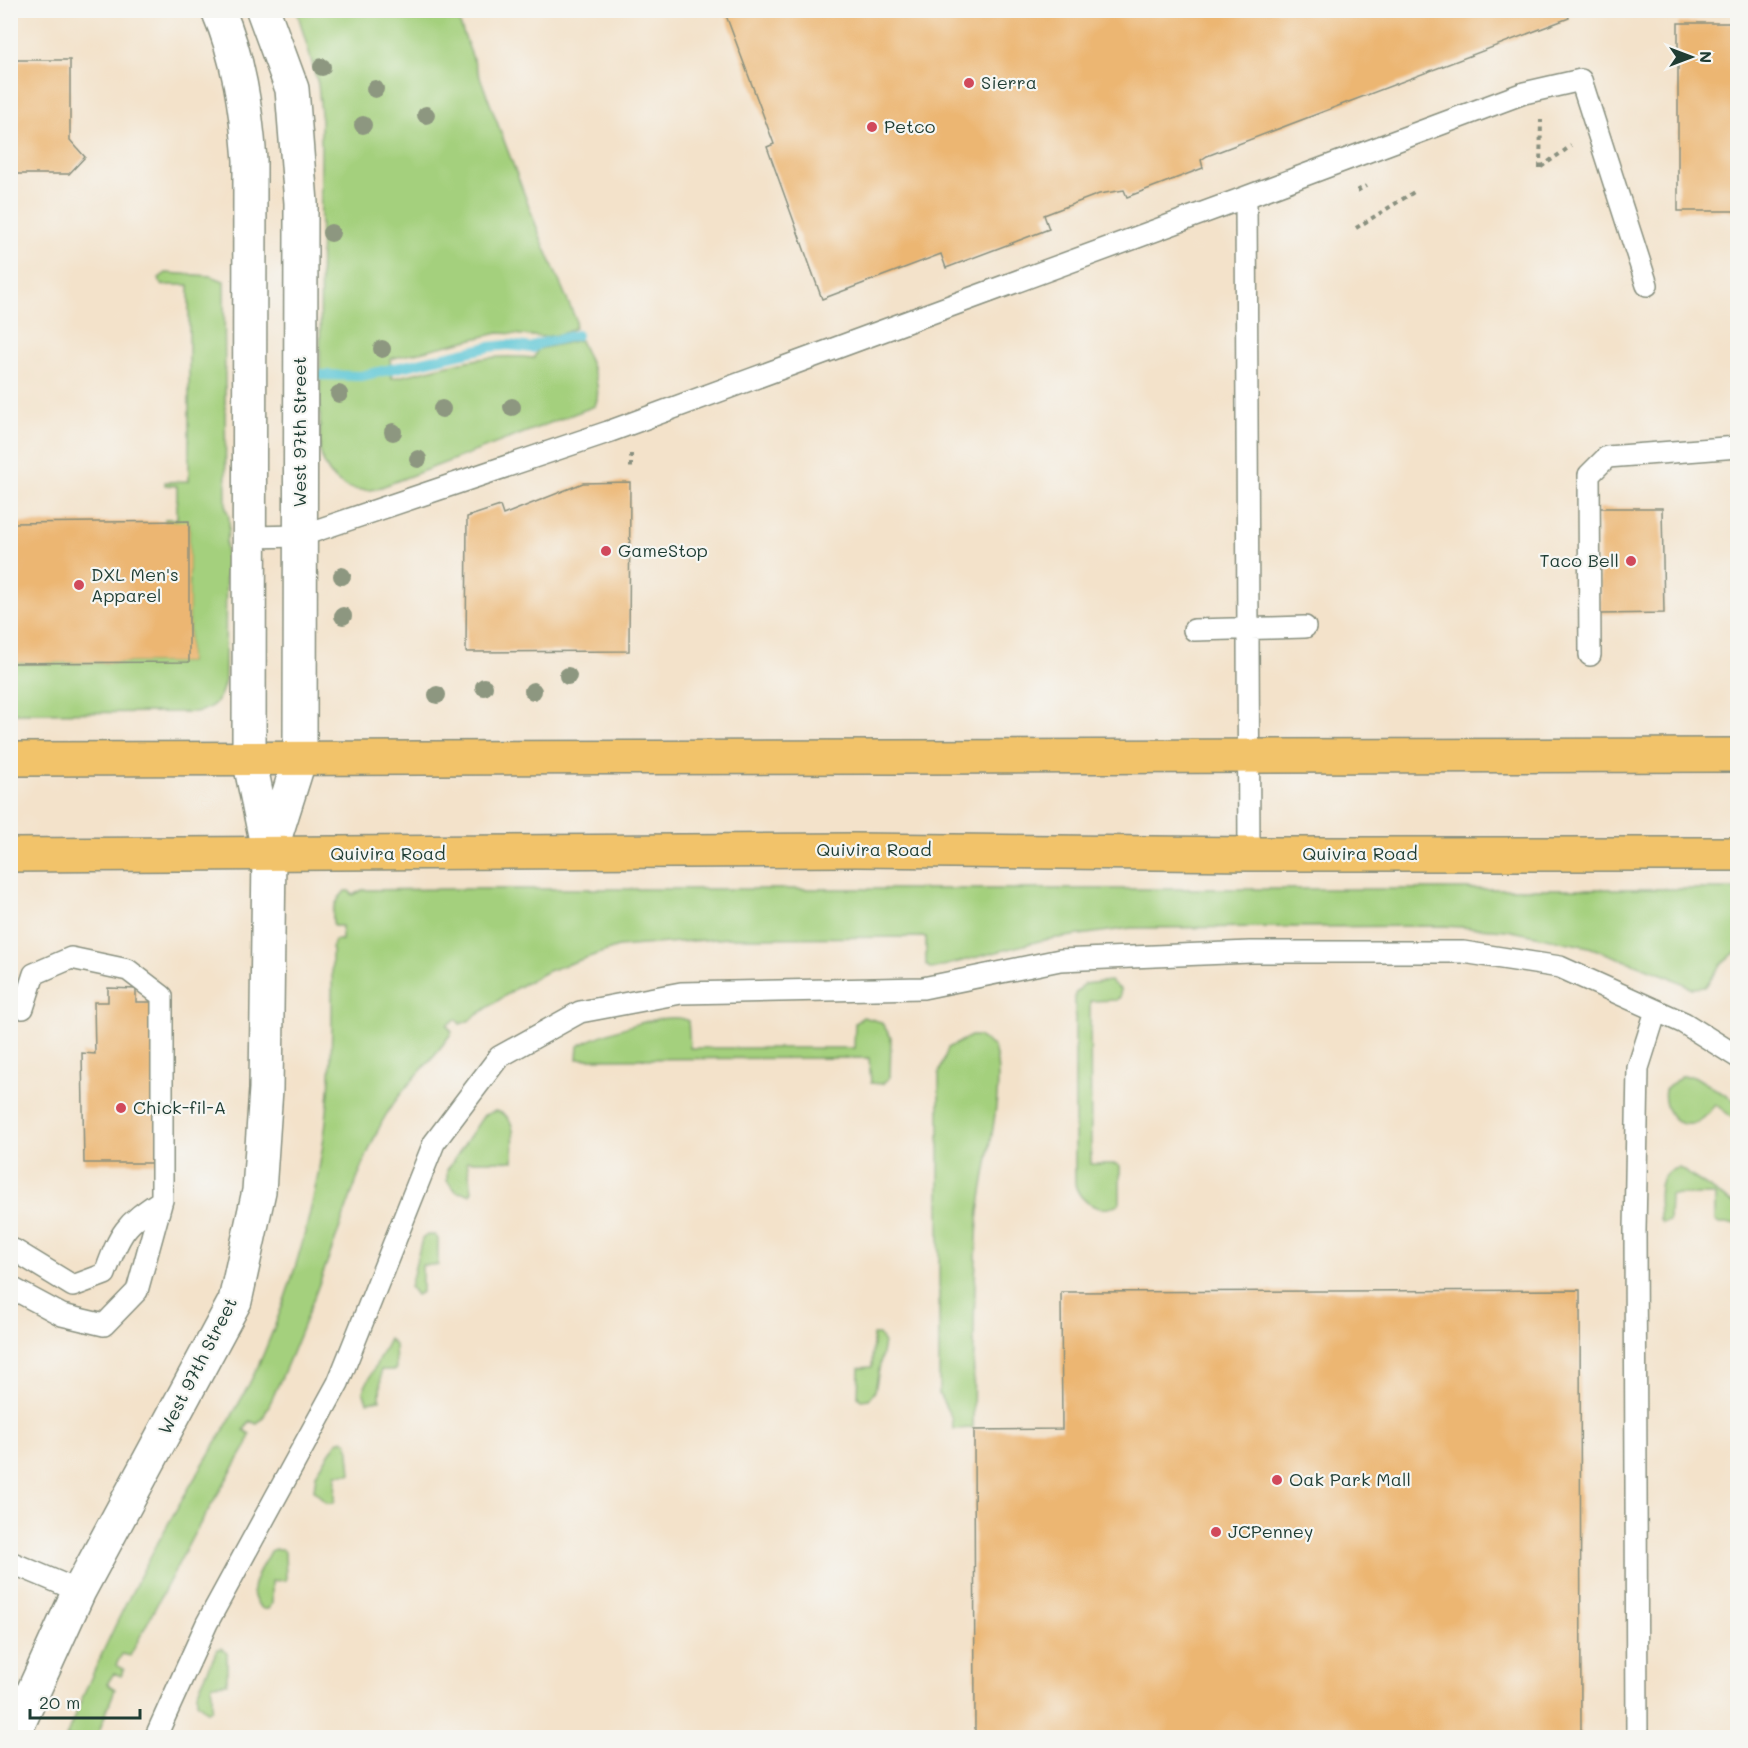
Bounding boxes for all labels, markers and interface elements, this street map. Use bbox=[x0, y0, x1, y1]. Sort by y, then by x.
north arrow bbox=[1661, 27, 1721, 87]
text: N bbox=[1696, 51, 1717, 63]
place label: Sierra bbox=[981, 70, 1037, 94]
marker: Sierra bbox=[962, 76, 976, 90]
place label: Petco bbox=[884, 114, 936, 138]
marker: Petco bbox=[865, 120, 879, 134]
street label: West 97th Street bbox=[287, 356, 311, 508]
place label: GameStop bbox=[618, 538, 708, 562]
marker: GameStop bbox=[599, 544, 613, 558]
place label: Taco Bell bbox=[1539, 548, 1619, 572]
marker: Taco Bell bbox=[1624, 554, 1638, 568]
place label: DXL Men's Apparel bbox=[91, 562, 179, 607]
marker: DXL Men's Apparel bbox=[72, 578, 86, 592]
street label: Quivira Road bbox=[816, 837, 932, 861]
street label: Quivira Road bbox=[330, 841, 446, 865]
street label: Quivira Road bbox=[1302, 841, 1418, 865]
place label: Chick-fil-A bbox=[133, 1095, 226, 1119]
marker: Chick-fil-A bbox=[114, 1101, 128, 1115]
street label: West 97th Street bbox=[152, 1293, 242, 1438]
place label: Oak Park Mall bbox=[1289, 1467, 1411, 1491]
marker: Oak Park Mall bbox=[1270, 1473, 1284, 1487]
place label: JCPenney bbox=[1228, 1519, 1313, 1543]
marker: JCPenney bbox=[1209, 1525, 1223, 1539]
scale bar bbox=[30, 1682, 140, 1720]
text: 20 m bbox=[39, 1690, 80, 1714]

